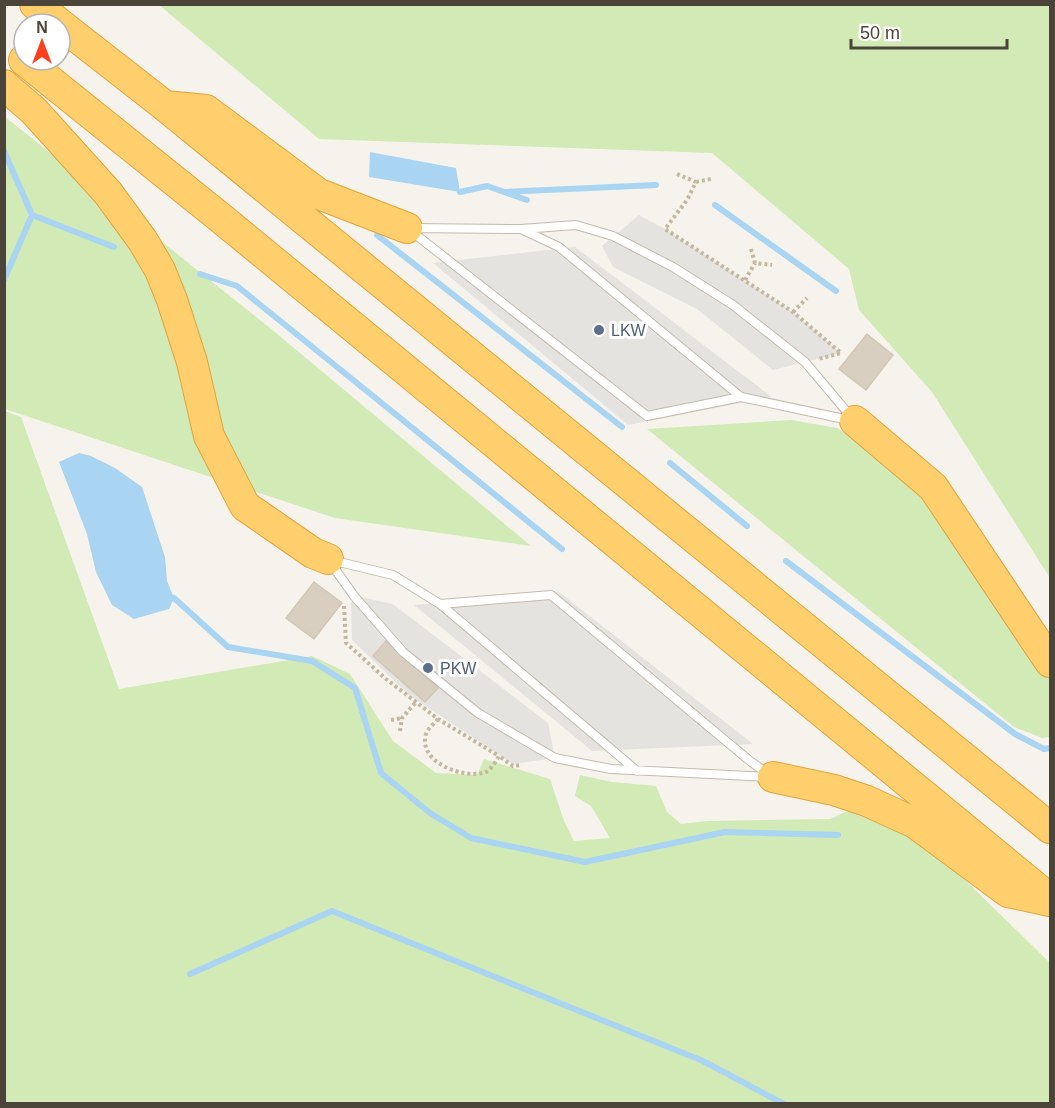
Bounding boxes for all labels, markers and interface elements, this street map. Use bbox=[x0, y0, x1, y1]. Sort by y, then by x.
north arrow bbox=[12, 12, 72, 72]
scale bar bbox=[851, 12, 1007, 50]
text: N bbox=[36, 19, 48, 36]
text: 50 m bbox=[860, 23, 900, 43]
place label: LKW bbox=[611, 322, 647, 339]
marker: LKW bbox=[592, 323, 606, 337]
place label: PKW bbox=[440, 660, 477, 677]
marker: PKW bbox=[421, 661, 435, 675]

